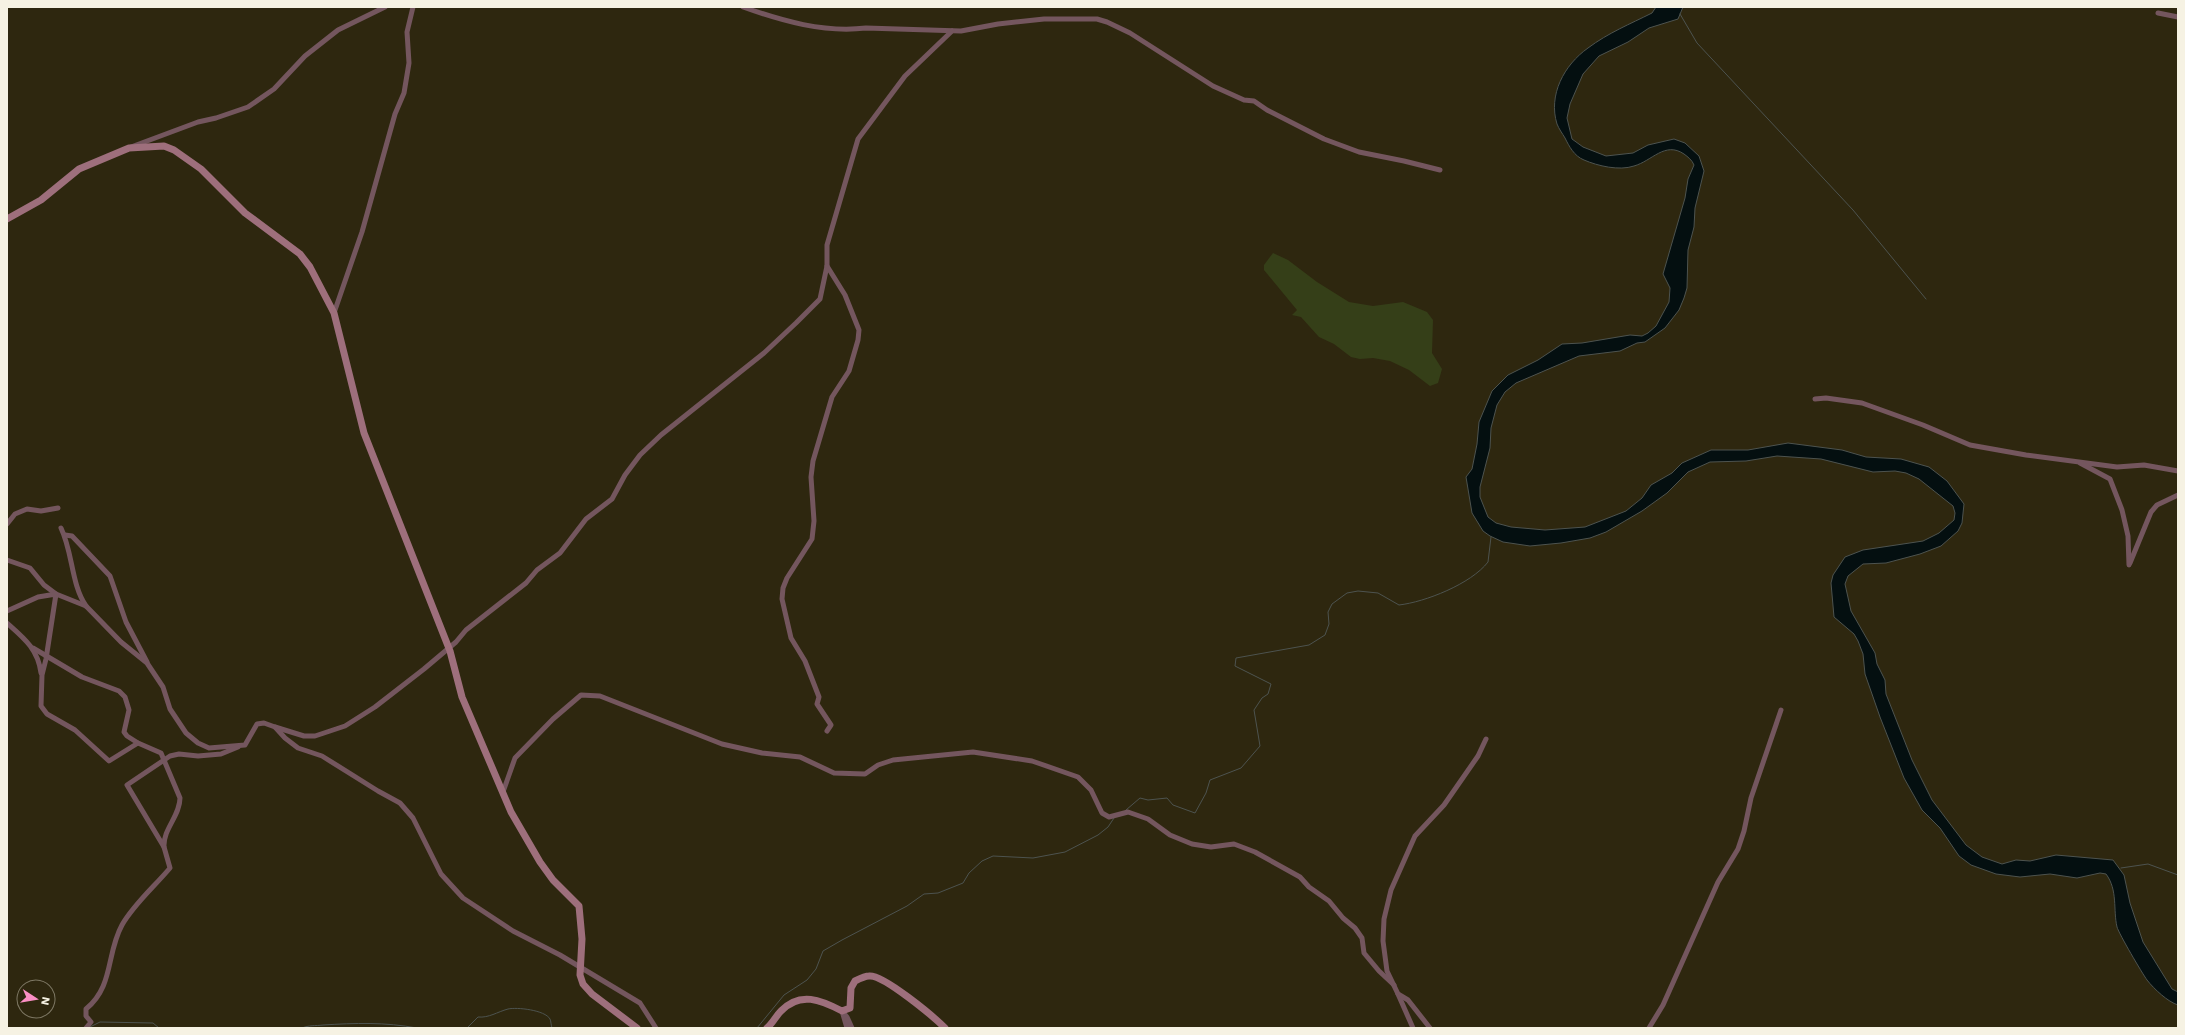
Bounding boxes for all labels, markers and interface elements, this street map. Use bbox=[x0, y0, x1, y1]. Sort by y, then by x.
north arrow bbox=[16, 979, 56, 1019]
text: N bbox=[38, 996, 52, 1006]

